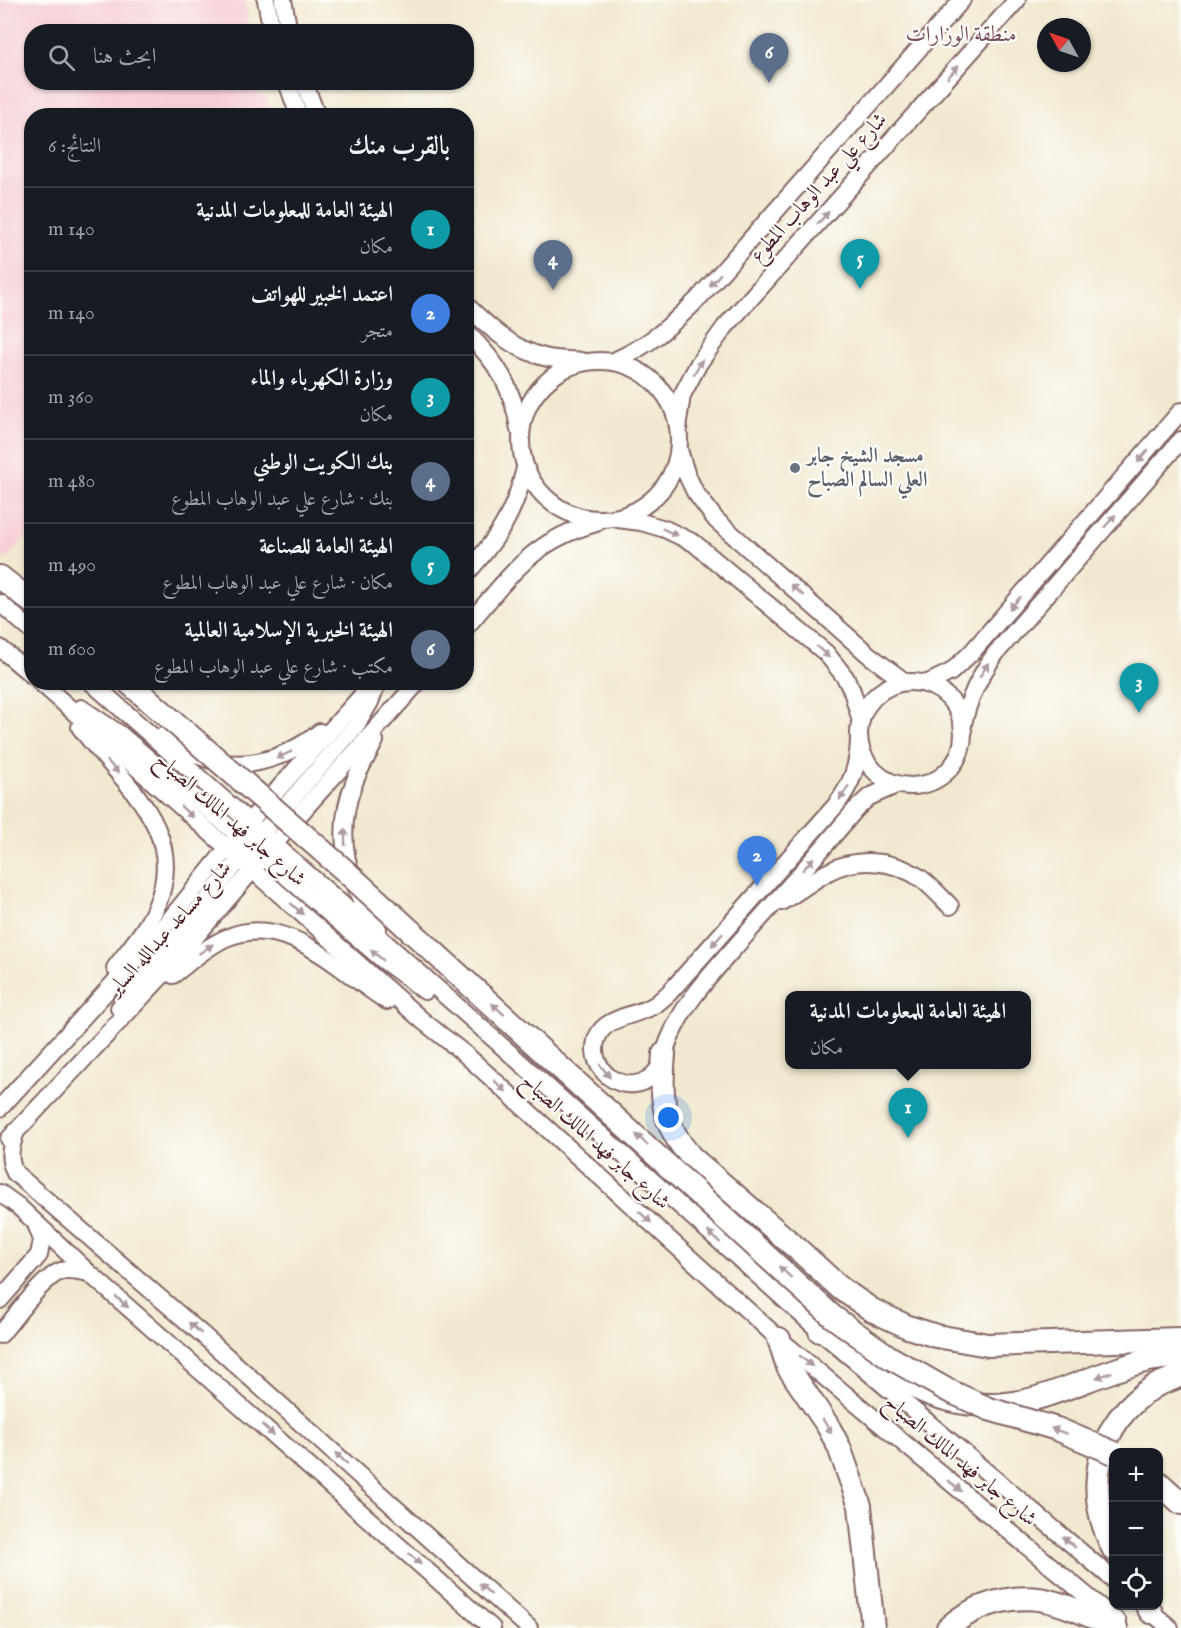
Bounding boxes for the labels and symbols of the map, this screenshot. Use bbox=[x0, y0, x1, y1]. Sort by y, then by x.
north arrow bbox=[1037, 18, 1091, 72]
district label: منطقة الوزارات bbox=[905, 21, 1017, 49]
pin: 6 bbox=[750, 34, 788, 83]
one-way arrow bbox=[946, 65, 960, 80]
street label: شارع علي عبد الوهاب المطوع bbox=[744, 107, 897, 272]
one-way arrow bbox=[816, 211, 829, 226]
pin: 4 bbox=[534, 240, 572, 290]
pin: 5 bbox=[840, 240, 880, 289]
one-way arrow bbox=[708, 272, 722, 287]
one-way arrow bbox=[692, 359, 703, 375]
place label: مسجد الشيخ جابر العلي السالم الصباح bbox=[805, 443, 927, 499]
one-way arrow bbox=[1136, 448, 1150, 463]
marker: مسجد الشيخ جابر العلي السالم الصباح bbox=[788, 461, 802, 475]
one-way arrow bbox=[1103, 514, 1116, 529]
one-way arrow bbox=[662, 527, 680, 537]
one-way arrow bbox=[790, 584, 805, 597]
one-way arrow bbox=[1008, 595, 1022, 610]
one-way arrow bbox=[816, 645, 831, 659]
one-way arrow bbox=[979, 662, 990, 678]
pin: 3 bbox=[1120, 664, 1158, 713]
street label: شارع جابر فهد المالك الصباح bbox=[146, 747, 311, 896]
one-way arrow bbox=[275, 750, 292, 759]
one-way arrow bbox=[105, 760, 119, 774]
one-way arrow bbox=[839, 784, 850, 801]
one-way arrow bbox=[179, 805, 194, 818]
one-way arrow bbox=[340, 828, 349, 847]
pin: 2 bbox=[738, 836, 777, 886]
street label: شارع مساعد عبدالله الساير bbox=[101, 856, 240, 1006]
one-way arrow bbox=[801, 856, 815, 871]
one-way arrow bbox=[289, 902, 304, 916]
one-way arrow bbox=[711, 932, 724, 947]
one-way arrow bbox=[198, 943, 214, 955]
one-way arrow bbox=[369, 948, 385, 961]
one-way arrow bbox=[490, 1002, 505, 1016]
one-way arrow bbox=[598, 1063, 611, 1079]
street label: شارع جابر فهد المالك الصباح bbox=[512, 1068, 675, 1219]
one-way arrow bbox=[492, 1079, 507, 1092]
pin: 1 bbox=[888, 1088, 928, 1138]
your location bbox=[654, 1103, 683, 1132]
one-way arrow bbox=[634, 1133, 649, 1147]
one-way arrow bbox=[637, 1210, 652, 1224]
one-way arrow bbox=[707, 1230, 722, 1244]
one-way arrow bbox=[778, 1266, 793, 1279]
one-way arrow bbox=[114, 1295, 129, 1309]
one-way arrow bbox=[188, 1322, 203, 1335]
one-way arrow bbox=[798, 1354, 813, 1367]
one-way arrow bbox=[1095, 1371, 1113, 1380]
street label: شارع جابر فهد المالك الصباح bbox=[875, 1389, 1042, 1536]
one-way arrow bbox=[822, 1418, 833, 1434]
one-way arrow bbox=[260, 1423, 275, 1436]
one-way arrow bbox=[1050, 1425, 1068, 1435]
one-way arrow bbox=[333, 1451, 348, 1465]
one-way arrow bbox=[947, 1479, 962, 1492]
one-way arrow bbox=[1062, 1536, 1077, 1549]
one-way arrow bbox=[407, 1552, 422, 1566]
one-way arrow bbox=[478, 1582, 493, 1596]

